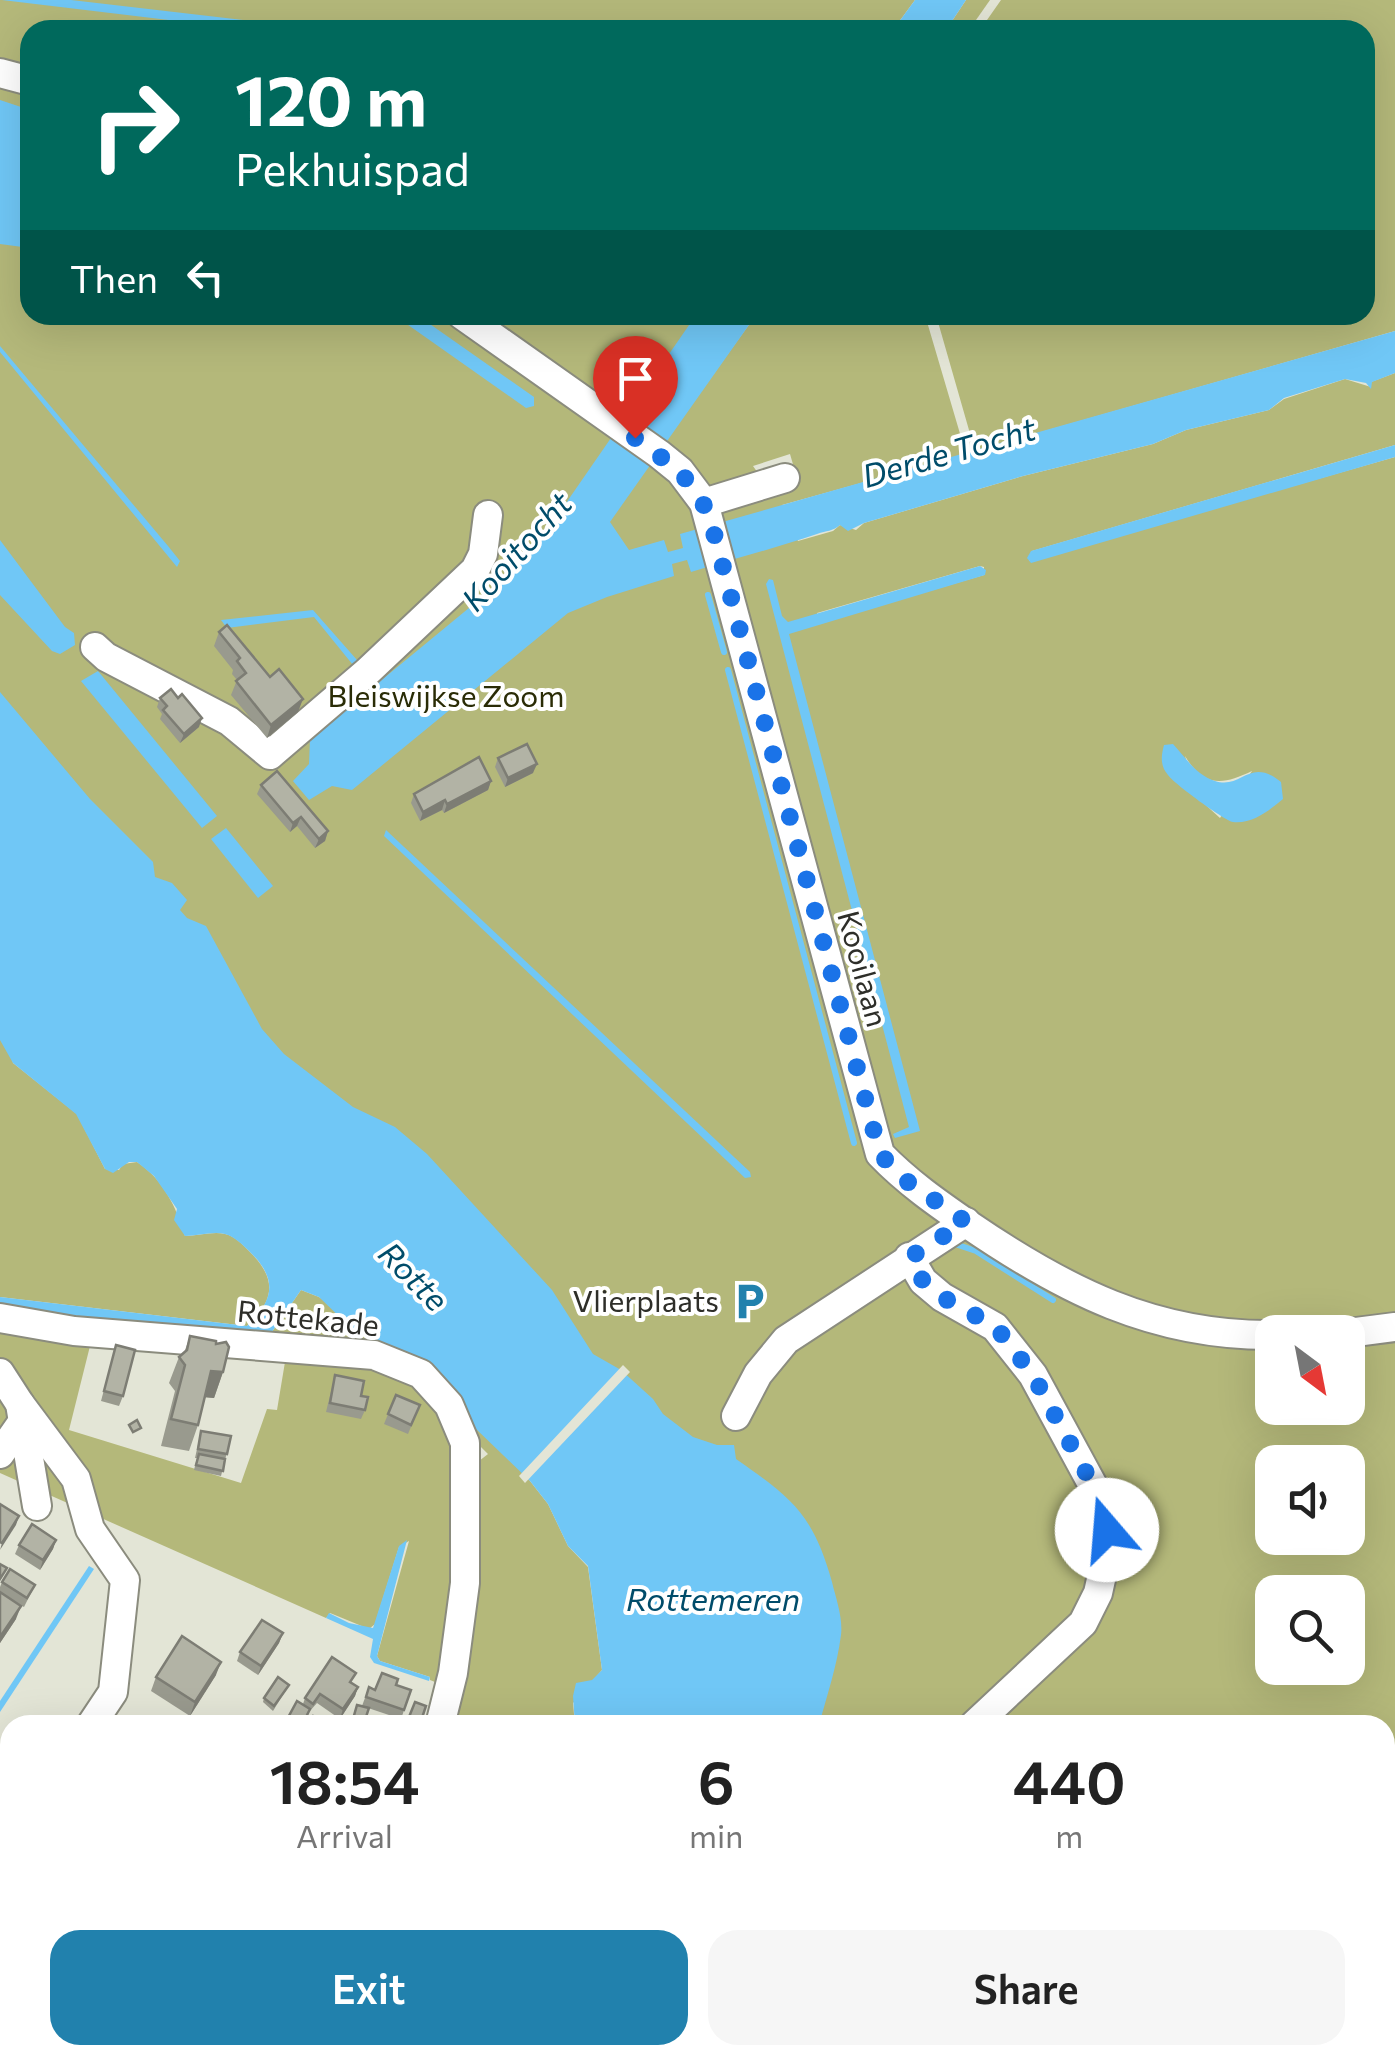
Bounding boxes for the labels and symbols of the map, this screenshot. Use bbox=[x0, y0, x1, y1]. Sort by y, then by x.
pin bbox=[593, 336, 678, 439]
water label: Derde Tocht bbox=[857, 407, 1041, 495]
water label: Kooitocht bbox=[452, 482, 580, 618]
park label: Bleiswijkse Zoom bbox=[328, 676, 564, 713]
street label: Kooilaan bbox=[831, 906, 898, 1031]
water label: Rotte bbox=[371, 1233, 458, 1319]
place label: Vlierplaats bbox=[573, 1281, 719, 1318]
parking icon: Vlierplaats bbox=[728, 1281, 770, 1323]
street label: Rottekade bbox=[236, 1291, 381, 1342]
north arrow bbox=[1255, 1315, 1365, 1425]
position arrow bbox=[1055, 1478, 1159, 1582]
water label: Rottemeren bbox=[626, 1578, 800, 1618]

